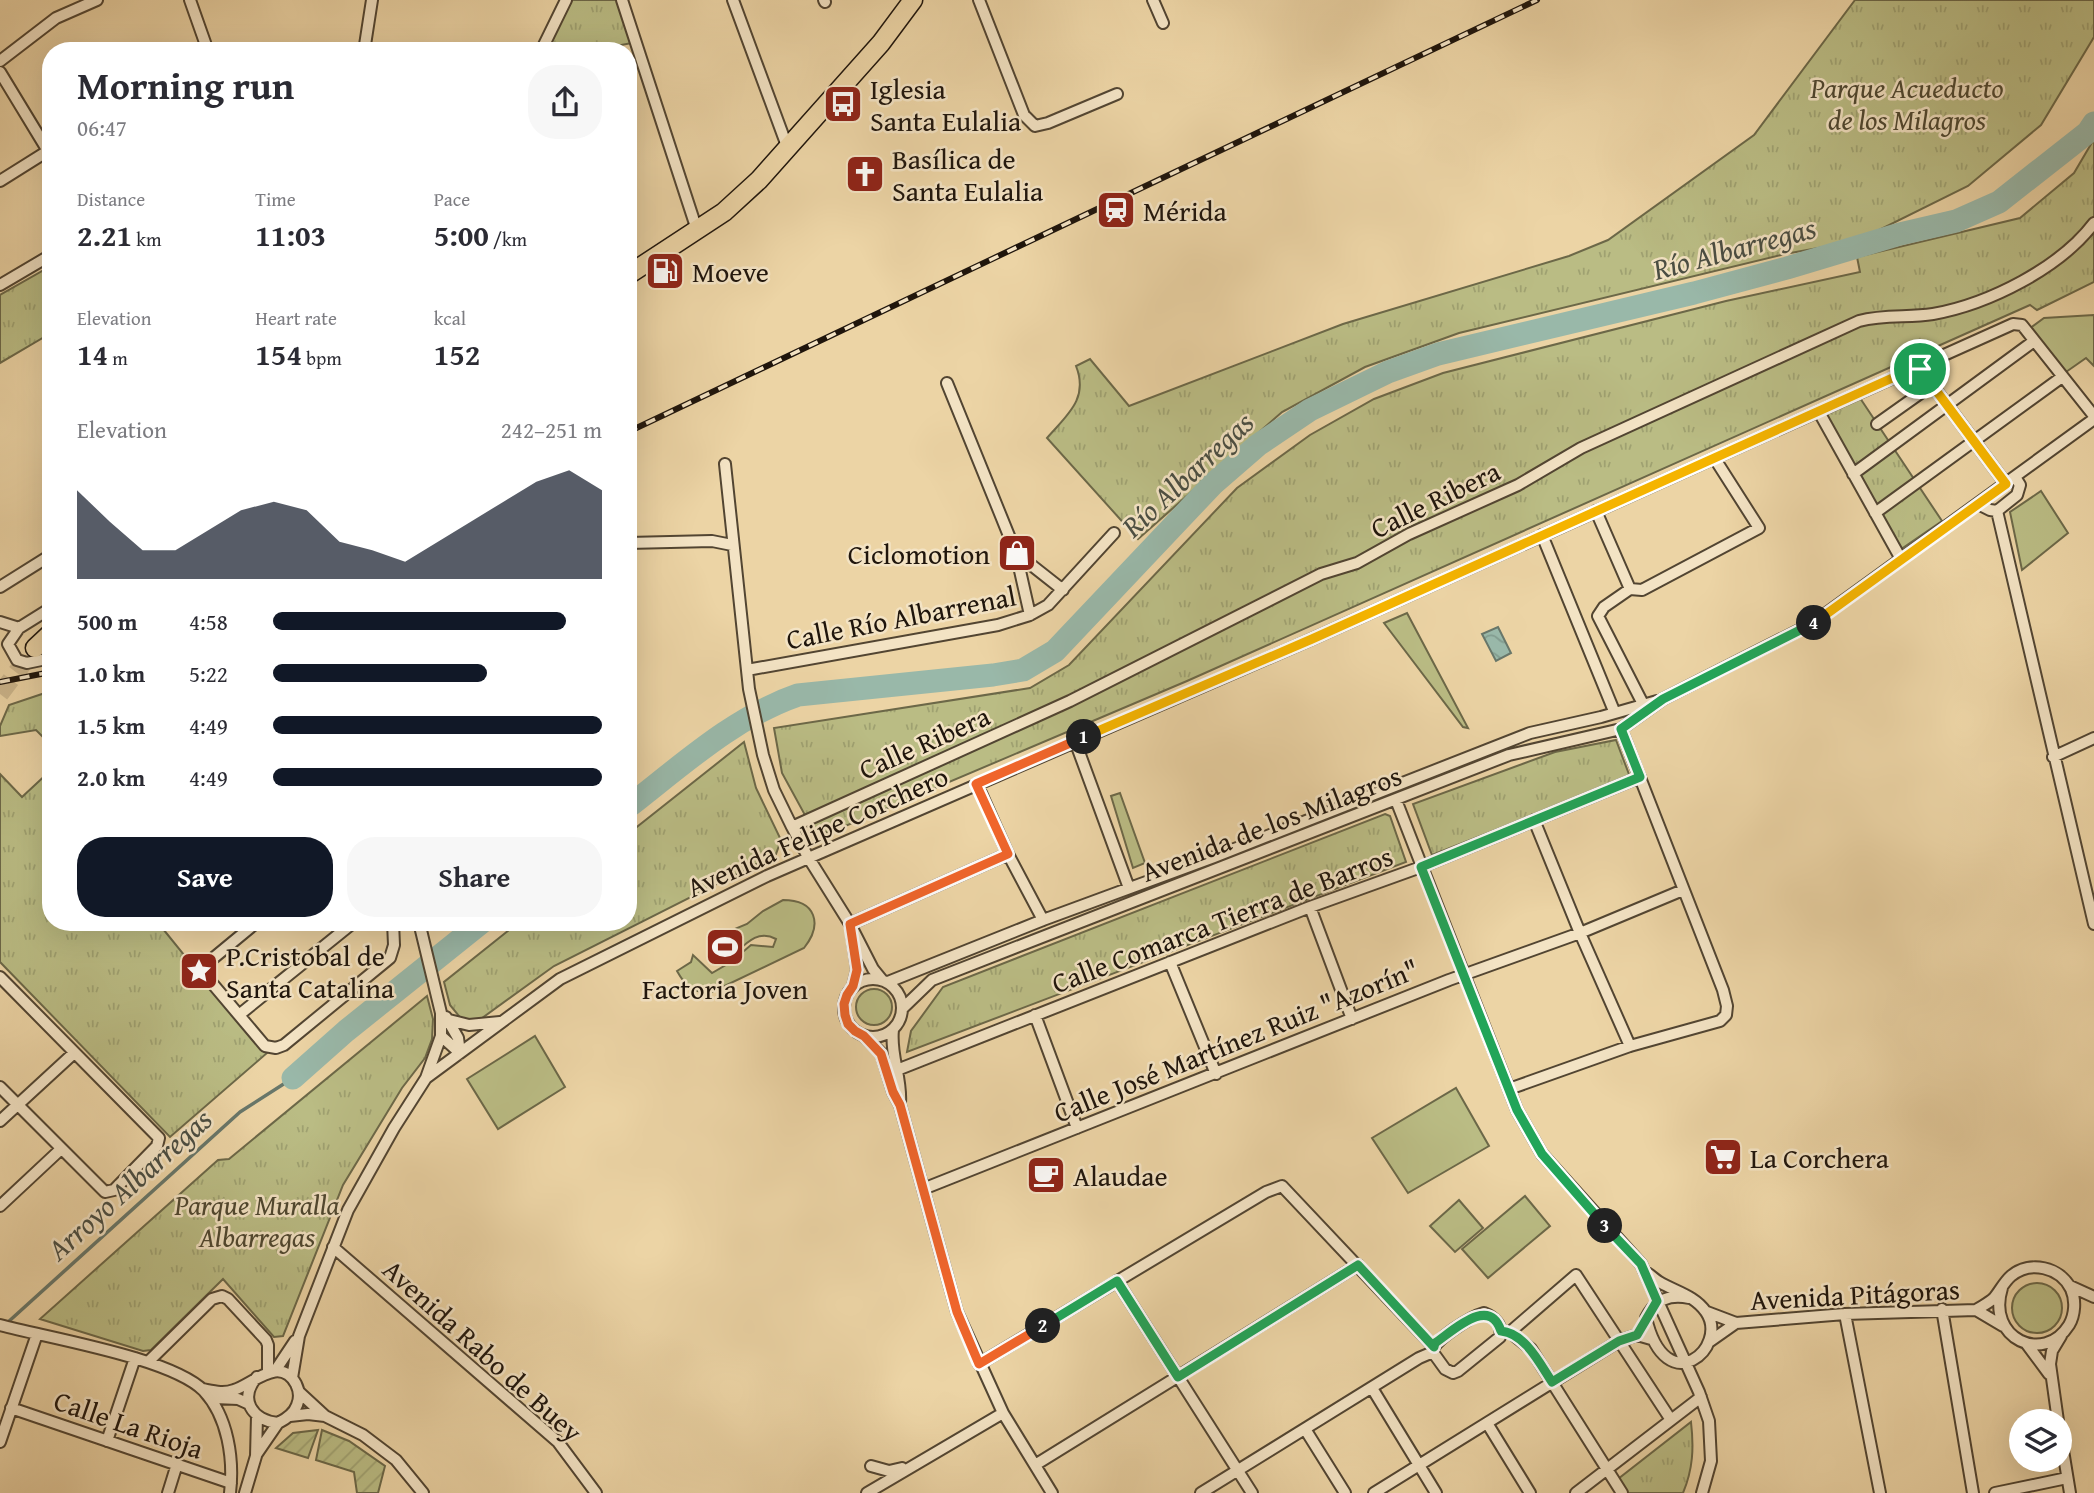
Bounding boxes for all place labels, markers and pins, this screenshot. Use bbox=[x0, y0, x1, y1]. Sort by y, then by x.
place label: Iglesia Santa Eulalia bbox=[870, 68, 1022, 141]
bus stop icon: Iglesia Santa Eulalia bbox=[822, 83, 864, 125]
place label: Basílica de Santa Eulalia bbox=[892, 138, 1044, 211]
church icon: Basílica de Santa Eulalia bbox=[844, 153, 886, 195]
station icon: Mérida bbox=[1095, 189, 1137, 231]
place label: Mérida bbox=[1143, 190, 1227, 231]
fuel station icon: Moeve bbox=[644, 250, 686, 292]
place label: Moeve bbox=[692, 251, 769, 292]
pin bbox=[1890, 339, 1950, 399]
shop icon: Ciclomotion bbox=[996, 532, 1038, 574]
place label: Ciclomotion bbox=[848, 533, 990, 574]
pin: 4 bbox=[1797, 606, 1832, 640]
pin: 1 bbox=[1066, 720, 1102, 754]
sports icon: Factoria Joven bbox=[704, 926, 746, 968]
place label: P.Cristobal de Santa Catalina bbox=[226, 935, 395, 1008]
place icon: P.Cristobal de Santa Catalina bbox=[178, 950, 220, 992]
place label: Factoria Joven bbox=[642, 968, 808, 1009]
supermarket icon: La Corchera bbox=[1702, 1136, 1744, 1178]
place label: La Corchera bbox=[1750, 1137, 1890, 1178]
cafe icon: Alaudae bbox=[1025, 1154, 1067, 1196]
place label: Alaudae bbox=[1073, 1155, 1168, 1196]
pin: 3 bbox=[1588, 1208, 1622, 1244]
pin: 2 bbox=[1026, 1308, 1060, 1344]

